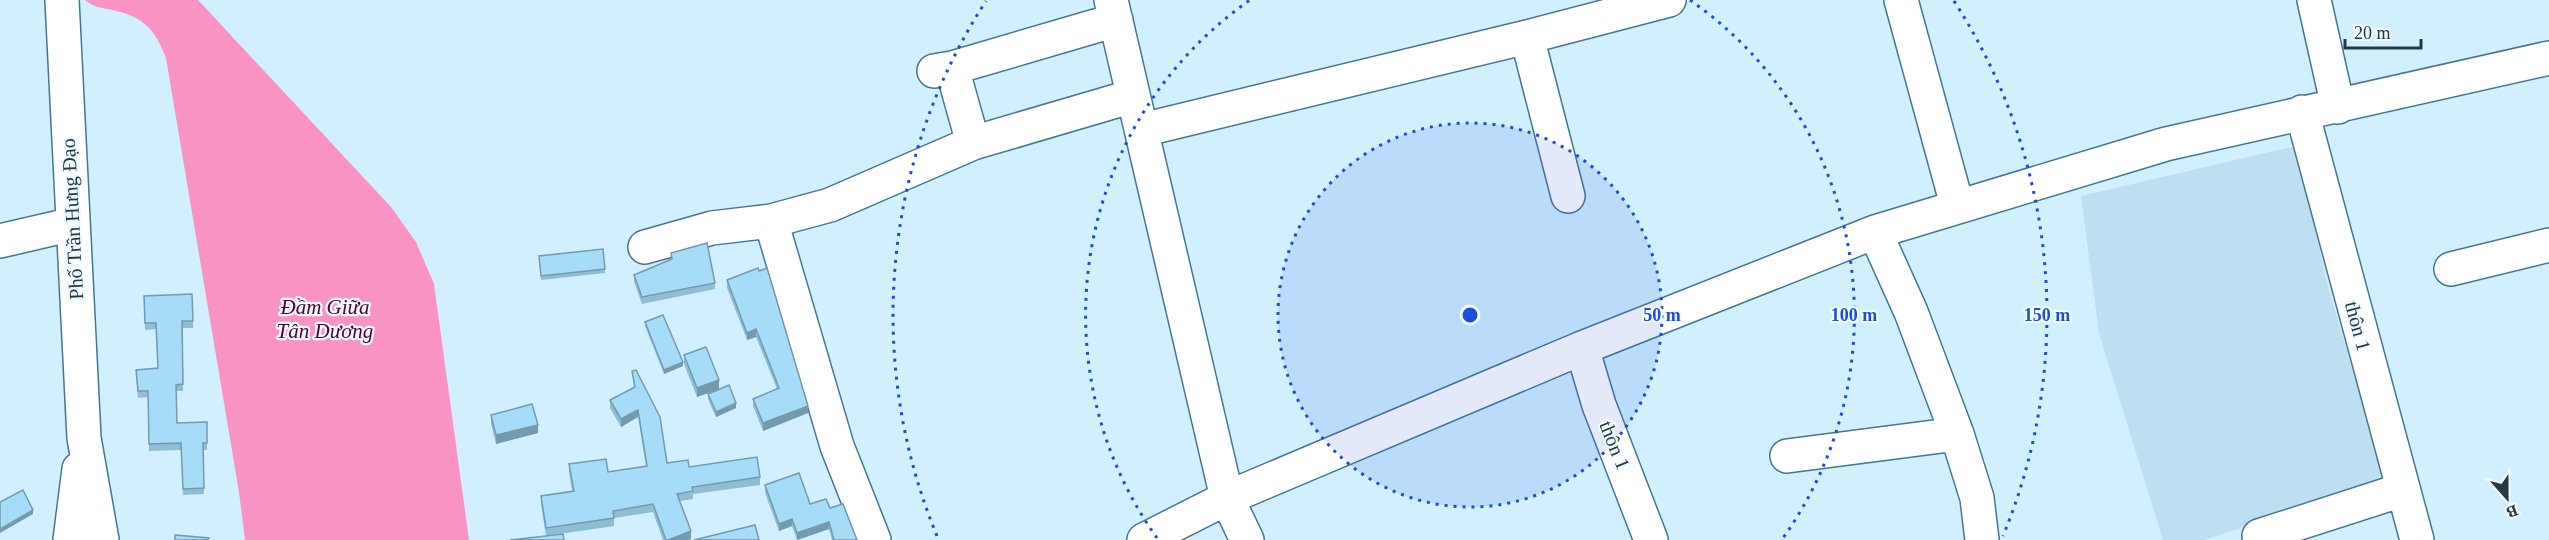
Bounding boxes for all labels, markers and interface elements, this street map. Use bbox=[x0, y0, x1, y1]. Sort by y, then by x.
scale bar bbox=[2345, 12, 2422, 50]
text: 20 m bbox=[2354, 23, 2391, 43]
street label: Phố Trần Hưng Đạo bbox=[57, 138, 88, 300]
water label: Đầm Giữa Tân Dương bbox=[277, 295, 373, 343]
street label: thôn 1 bbox=[2341, 299, 2375, 353]
centre of rings bbox=[1460, 305, 1480, 325]
text: 50 m bbox=[1643, 305, 1681, 325]
text: 100 m bbox=[1831, 305, 1877, 325]
text: 150 m bbox=[2024, 305, 2070, 325]
street label: thôn 1 bbox=[1595, 417, 1635, 473]
north arrow bbox=[2477, 468, 2537, 528]
text: B bbox=[2504, 502, 2520, 522]

